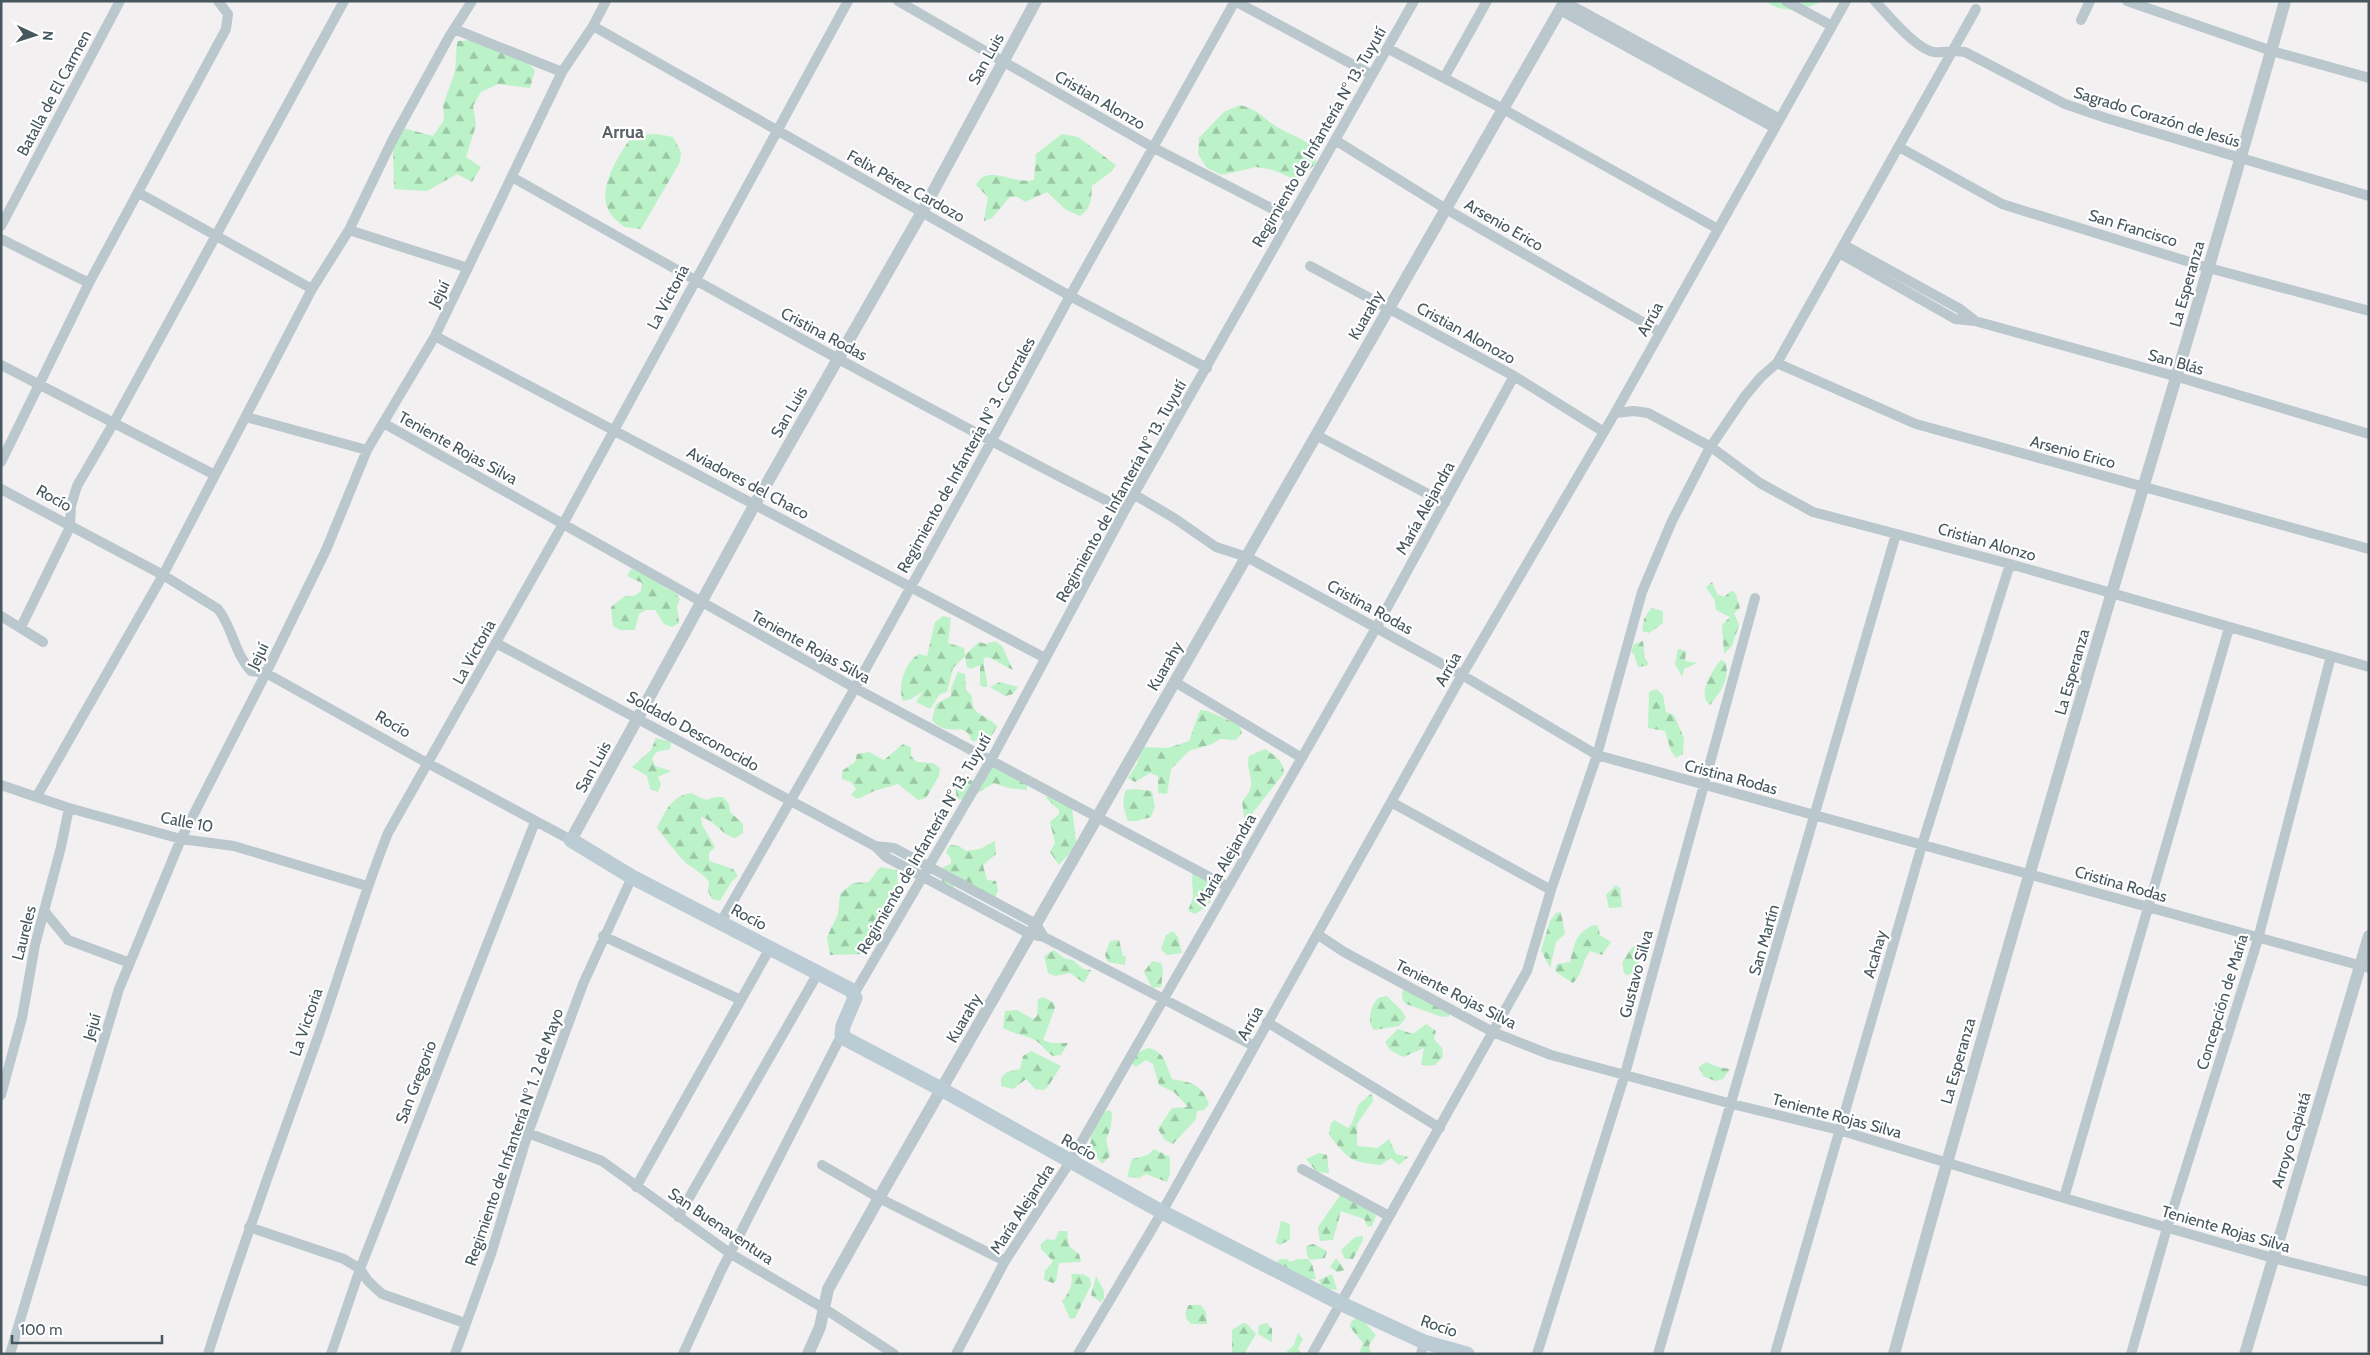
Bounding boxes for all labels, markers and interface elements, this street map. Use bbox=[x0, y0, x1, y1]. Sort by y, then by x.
north arrow bbox=[10, 10, 60, 60]
street label: Regimiento de Infantería N° 13. Tuyutí bbox=[1248, 23, 1390, 250]
street label: Batalla de El Carmen bbox=[13, 27, 95, 159]
text: N bbox=[39, 30, 57, 41]
street label: San Luis bbox=[964, 30, 1008, 88]
street label: Cristian Alonzo bbox=[1051, 66, 1149, 134]
street label: Sagrado Corazón de Jesús bbox=[2071, 83, 2243, 151]
district label: Arrua bbox=[602, 121, 644, 143]
street label: Felix Pérez Cardozo bbox=[844, 146, 968, 226]
street label: Arsenio Erico bbox=[1461, 195, 1547, 255]
street label: San Francisco bbox=[2086, 205, 2180, 251]
street label: La Esperanza bbox=[2166, 238, 2208, 329]
street label: La Victoria bbox=[643, 261, 693, 333]
street label: Jejuí bbox=[424, 277, 454, 311]
street label: Kuarahy bbox=[1344, 287, 1388, 343]
street label: Cristian Alonozo bbox=[1413, 298, 1519, 368]
street label: Arrúa bbox=[1633, 298, 1667, 339]
street label: Cristina Rodas bbox=[778, 303, 871, 365]
street label: Regimiento de Infantería N° 3. Ccorrales bbox=[893, 333, 1039, 576]
street label: San Blás bbox=[2146, 345, 2206, 379]
street label: Regimiento de Infantería N° 13. Tuyutí bbox=[1052, 376, 1190, 605]
street label: San Luis bbox=[767, 383, 811, 441]
street label: Teniente Rojas Silva bbox=[395, 407, 521, 489]
street label: Arsenio Erico bbox=[2028, 431, 2118, 473]
street label: Aviadores del Chaco bbox=[684, 443, 813, 523]
street label: María Alejandra bbox=[1392, 458, 1459, 558]
street label: Rocío bbox=[33, 481, 75, 516]
street label: Cristian Alonzo bbox=[1936, 519, 2038, 565]
street label: Cristina Rodas bbox=[1324, 576, 1417, 639]
street label: Teniente Rojas Silva bbox=[748, 606, 874, 688]
street label: La Victoria bbox=[449, 616, 500, 688]
street label: La Esperanza bbox=[2051, 626, 2093, 717]
street label: Kuarahy bbox=[1143, 638, 1187, 694]
street label: Jejuí bbox=[243, 639, 273, 673]
street label: Arrúa bbox=[1431, 648, 1465, 689]
street label: Soldado Desconocido bbox=[624, 687, 763, 775]
street label: Rocío bbox=[372, 706, 414, 742]
street label: Regimiento de Infantería N° 13. Tuyutí bbox=[853, 730, 995, 957]
street label: San Luis bbox=[571, 738, 615, 796]
street label: Cristina Rodas bbox=[1683, 756, 1780, 799]
street label: Calle 10 bbox=[159, 808, 215, 836]
street label: María Alejandra bbox=[1192, 810, 1260, 910]
street label: Cristina Rodas bbox=[2073, 862, 2170, 906]
street label: Rocío bbox=[728, 900, 770, 934]
street label: San Martín bbox=[1745, 902, 1783, 978]
street label: Laureles bbox=[8, 903, 40, 962]
street label: Gustavo Silva bbox=[1615, 928, 1657, 1020]
street label: Acahay bbox=[1859, 928, 1891, 980]
street label: Concepción de María bbox=[2192, 931, 2252, 1072]
street label: Teniente Rojas Silva bbox=[1392, 955, 1520, 1033]
street label: La Victoria bbox=[286, 985, 327, 1059]
street label: Kuarahy bbox=[942, 990, 986, 1046]
street label: Arrúa bbox=[1233, 1002, 1267, 1043]
street label: Regimiento de Infantería N° 1. 2 de Mayo bbox=[461, 1006, 567, 1268]
street label: Jejuí bbox=[79, 1011, 105, 1044]
street label: La Esperanza bbox=[1937, 1015, 1979, 1106]
street label: San Gregorio bbox=[391, 1038, 441, 1126]
street label: Teniente Rojas Silva bbox=[1770, 1090, 1904, 1142]
street label: Arroyo Capiatá bbox=[2267, 1090, 2315, 1190]
street label: Rocío bbox=[1058, 1130, 1100, 1165]
street label: María Alejandra bbox=[986, 1160, 1058, 1258]
street label: San Buenaventura bbox=[665, 1184, 778, 1268]
street label: Teniente Rojas Silva bbox=[2159, 1202, 2293, 1257]
street label: Rocío bbox=[1418, 1311, 1460, 1341]
scale bar bbox=[12, 1312, 162, 1344]
text: 100 m bbox=[20, 1321, 62, 1339]

